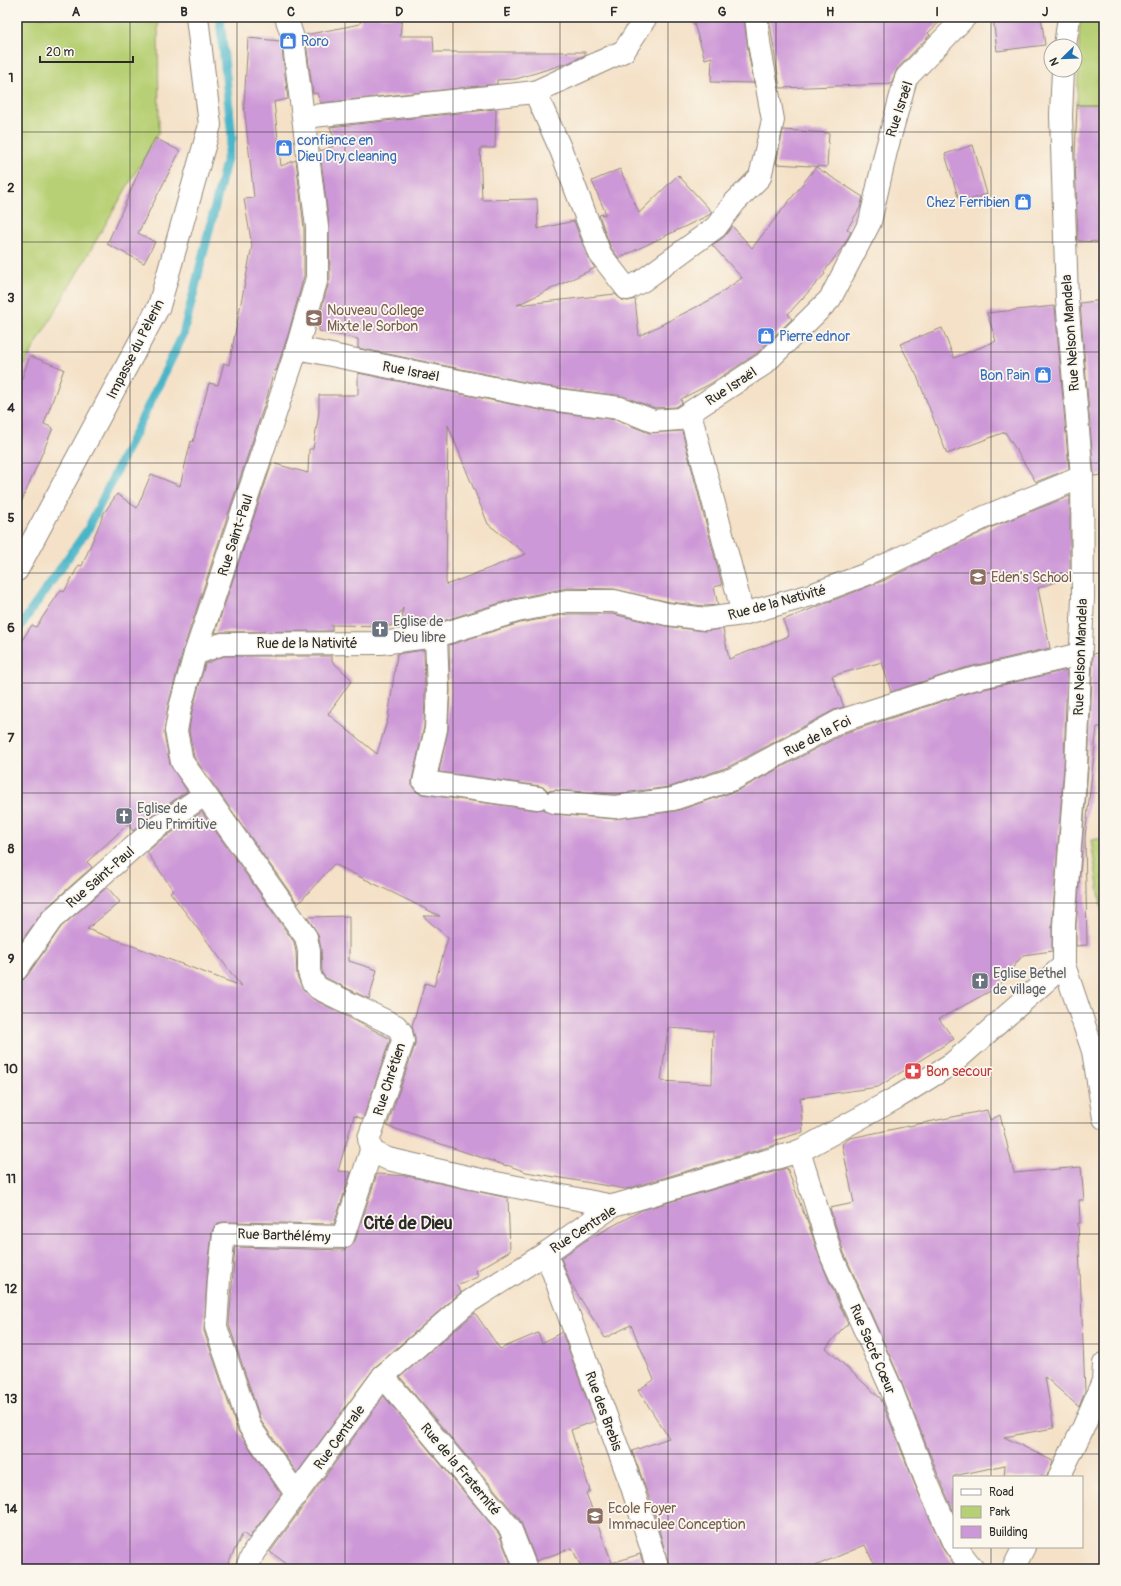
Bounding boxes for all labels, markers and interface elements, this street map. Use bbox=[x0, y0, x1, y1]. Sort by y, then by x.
text: A bbox=[72, 4, 81, 20]
text: B bbox=[180, 4, 188, 20]
text: C bbox=[287, 4, 295, 20]
text: D bbox=[395, 4, 403, 20]
text: E bbox=[504, 4, 511, 20]
text: F bbox=[610, 4, 618, 20]
text: G bbox=[718, 4, 727, 20]
text: H bbox=[826, 4, 834, 20]
text: I bbox=[935, 4, 939, 20]
text: J bbox=[1042, 4, 1048, 20]
shop icon: Roro bbox=[278, 31, 298, 51]
place label: Roro bbox=[301, 33, 329, 50]
scale bar bbox=[40, 38, 133, 64]
north arrow bbox=[1043, 38, 1083, 78]
text: 20 m bbox=[46, 45, 75, 60]
text: N bbox=[1047, 55, 1062, 68]
text: 1 bbox=[8, 70, 14, 86]
street label: Rue Israël bbox=[882, 79, 916, 139]
place label: confiance en Dieu Dry cleaning bbox=[297, 132, 397, 165]
shop icon: confiance en Dieu Dry cleaning bbox=[274, 138, 294, 158]
text: 2 bbox=[7, 180, 15, 196]
shop icon: Chez Ferribien bbox=[1013, 192, 1033, 212]
place label: Chez Ferribien bbox=[926, 194, 1010, 211]
street label: Rue Nelson Mandela bbox=[1058, 274, 1083, 392]
text: 3 bbox=[7, 290, 15, 306]
street label: Impasse du Pèlerin bbox=[103, 296, 168, 402]
place label: Nouveau College Mixte le Sorbon bbox=[327, 302, 424, 335]
school or university icon: Nouveau College Mixte le Sorbon bbox=[304, 308, 324, 328]
shop icon: Pierre ednor bbox=[756, 326, 776, 346]
place label: Pierre ednor bbox=[779, 328, 850, 345]
street label: Rue Israël bbox=[381, 358, 441, 385]
street label: Rue Israël bbox=[702, 364, 760, 409]
shop icon: Bon Pain bbox=[1033, 365, 1053, 385]
place label: Bon Pain bbox=[980, 367, 1030, 384]
text: 4 bbox=[7, 400, 15, 416]
street label: Rue Saint-Paul bbox=[214, 492, 257, 578]
text: 5 bbox=[7, 510, 15, 526]
school or university icon: Eden's School bbox=[968, 567, 988, 587]
place label: Eden's School bbox=[991, 569, 1072, 586]
street label: Rue de la Nativité bbox=[726, 581, 828, 624]
street label: Rue Nelson Mandela bbox=[1070, 598, 1091, 716]
place label: Eglise de Dieu libre bbox=[393, 613, 446, 646]
church icon: Eglise de Dieu libre bbox=[370, 619, 390, 639]
text: 6 bbox=[7, 620, 15, 636]
street label: Rue de la Nativité bbox=[257, 635, 357, 652]
street label: Rue de la Foi bbox=[781, 712, 854, 761]
text: 7 bbox=[8, 730, 15, 746]
place label: Eglise de Dieu Primitive bbox=[137, 800, 217, 833]
church icon: Eglise de Dieu Primitive bbox=[114, 806, 134, 826]
text: 8 bbox=[8, 841, 15, 857]
street label: Rue Saint-Paul bbox=[63, 843, 138, 912]
text: 9 bbox=[8, 951, 15, 967]
place label: Eglise Bethel de village bbox=[993, 965, 1067, 998]
church icon: Eglise Bethel de village bbox=[970, 971, 990, 991]
street label: Rue Chrétien bbox=[370, 1041, 409, 1118]
text: 10 bbox=[4, 1061, 18, 1077]
pharmacy icon: Bon secour bbox=[903, 1061, 923, 1081]
place label: Bon secour bbox=[926, 1063, 992, 1080]
text: 11 bbox=[6, 1171, 16, 1187]
street label: Rue Centrale bbox=[547, 1202, 620, 1257]
district label: Cité de Dieu bbox=[363, 1212, 453, 1235]
street label: Rue Barthélémy bbox=[237, 1225, 331, 1246]
text: 12 bbox=[5, 1281, 17, 1297]
street label: Rue Sacré Cœur bbox=[846, 1302, 899, 1397]
street label: Rue des Brebis bbox=[581, 1369, 626, 1454]
text: 13 bbox=[5, 1391, 17, 1407]
street label: Rue Centrale bbox=[310, 1402, 369, 1473]
street label: Rue de la Fraternité bbox=[417, 1420, 504, 1519]
legend bbox=[953, 1476, 1083, 1548]
text: Road bbox=[989, 1485, 1014, 1500]
place label: Ecole Foyer Immaculee Conception bbox=[608, 1500, 746, 1533]
text: 14 bbox=[5, 1501, 18, 1517]
text: Park bbox=[989, 1505, 1010, 1520]
school or university icon: Ecole Foyer Immaculee Conception bbox=[585, 1506, 605, 1526]
text: Building bbox=[989, 1525, 1028, 1540]

